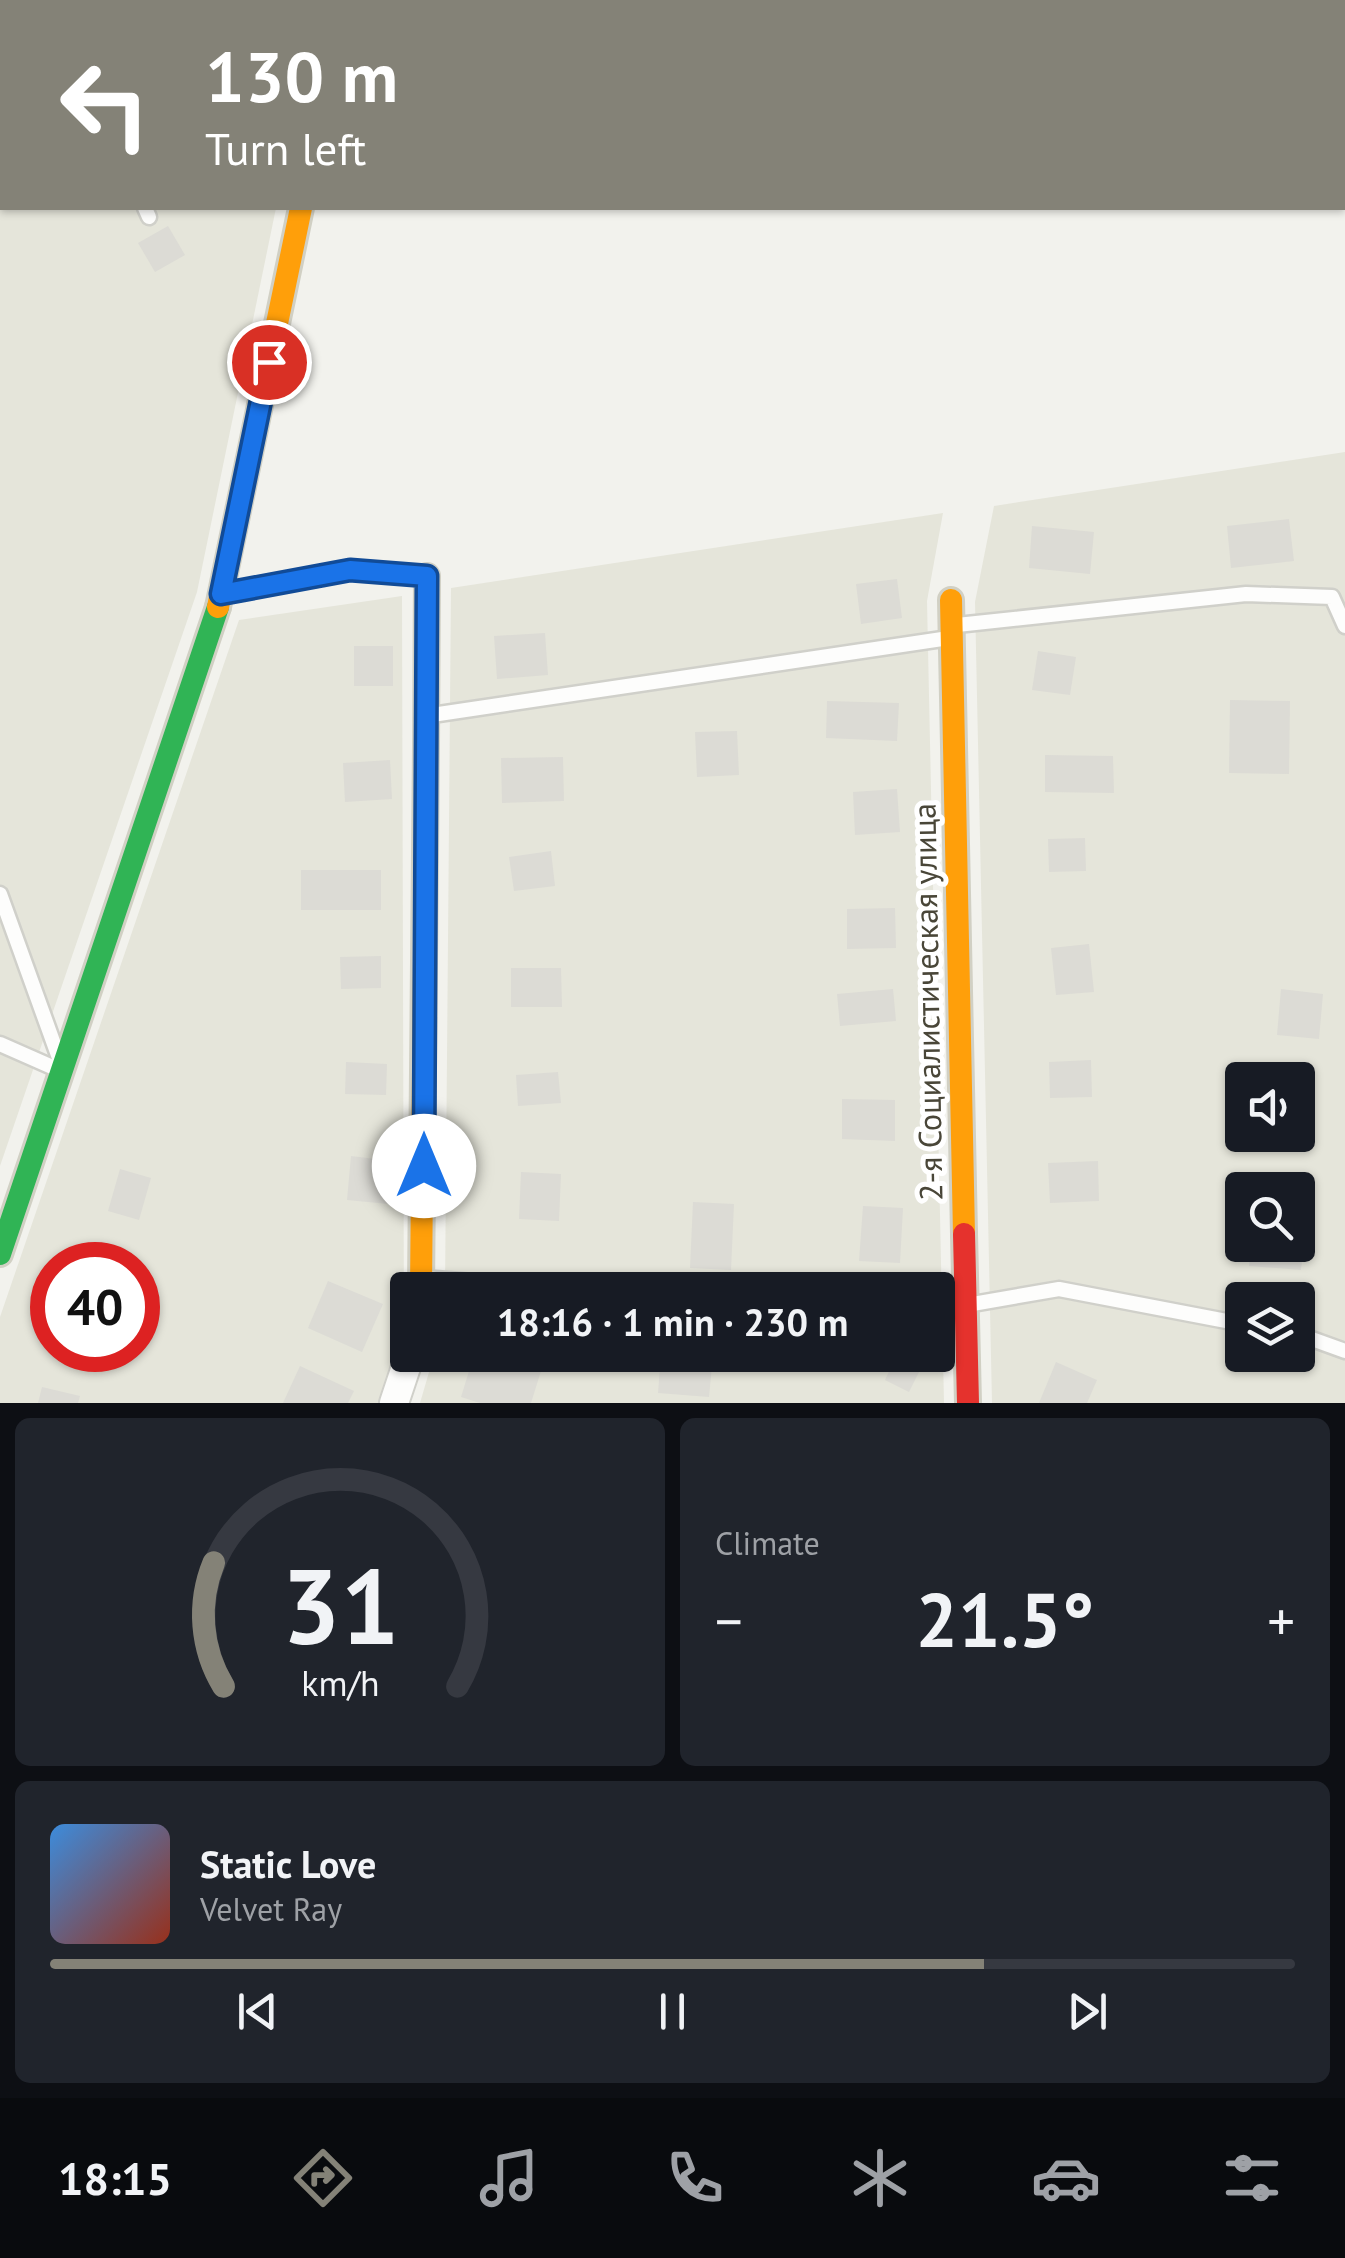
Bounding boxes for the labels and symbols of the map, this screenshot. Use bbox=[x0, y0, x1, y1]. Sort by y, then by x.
pin bbox=[227, 320, 312, 405]
street label: 2-я Социалистическая улица bbox=[903, 803, 951, 1201]
position arrow bbox=[372, 1114, 476, 1218]
speed limit sign: 40 bbox=[30, 1242, 160, 1372]

